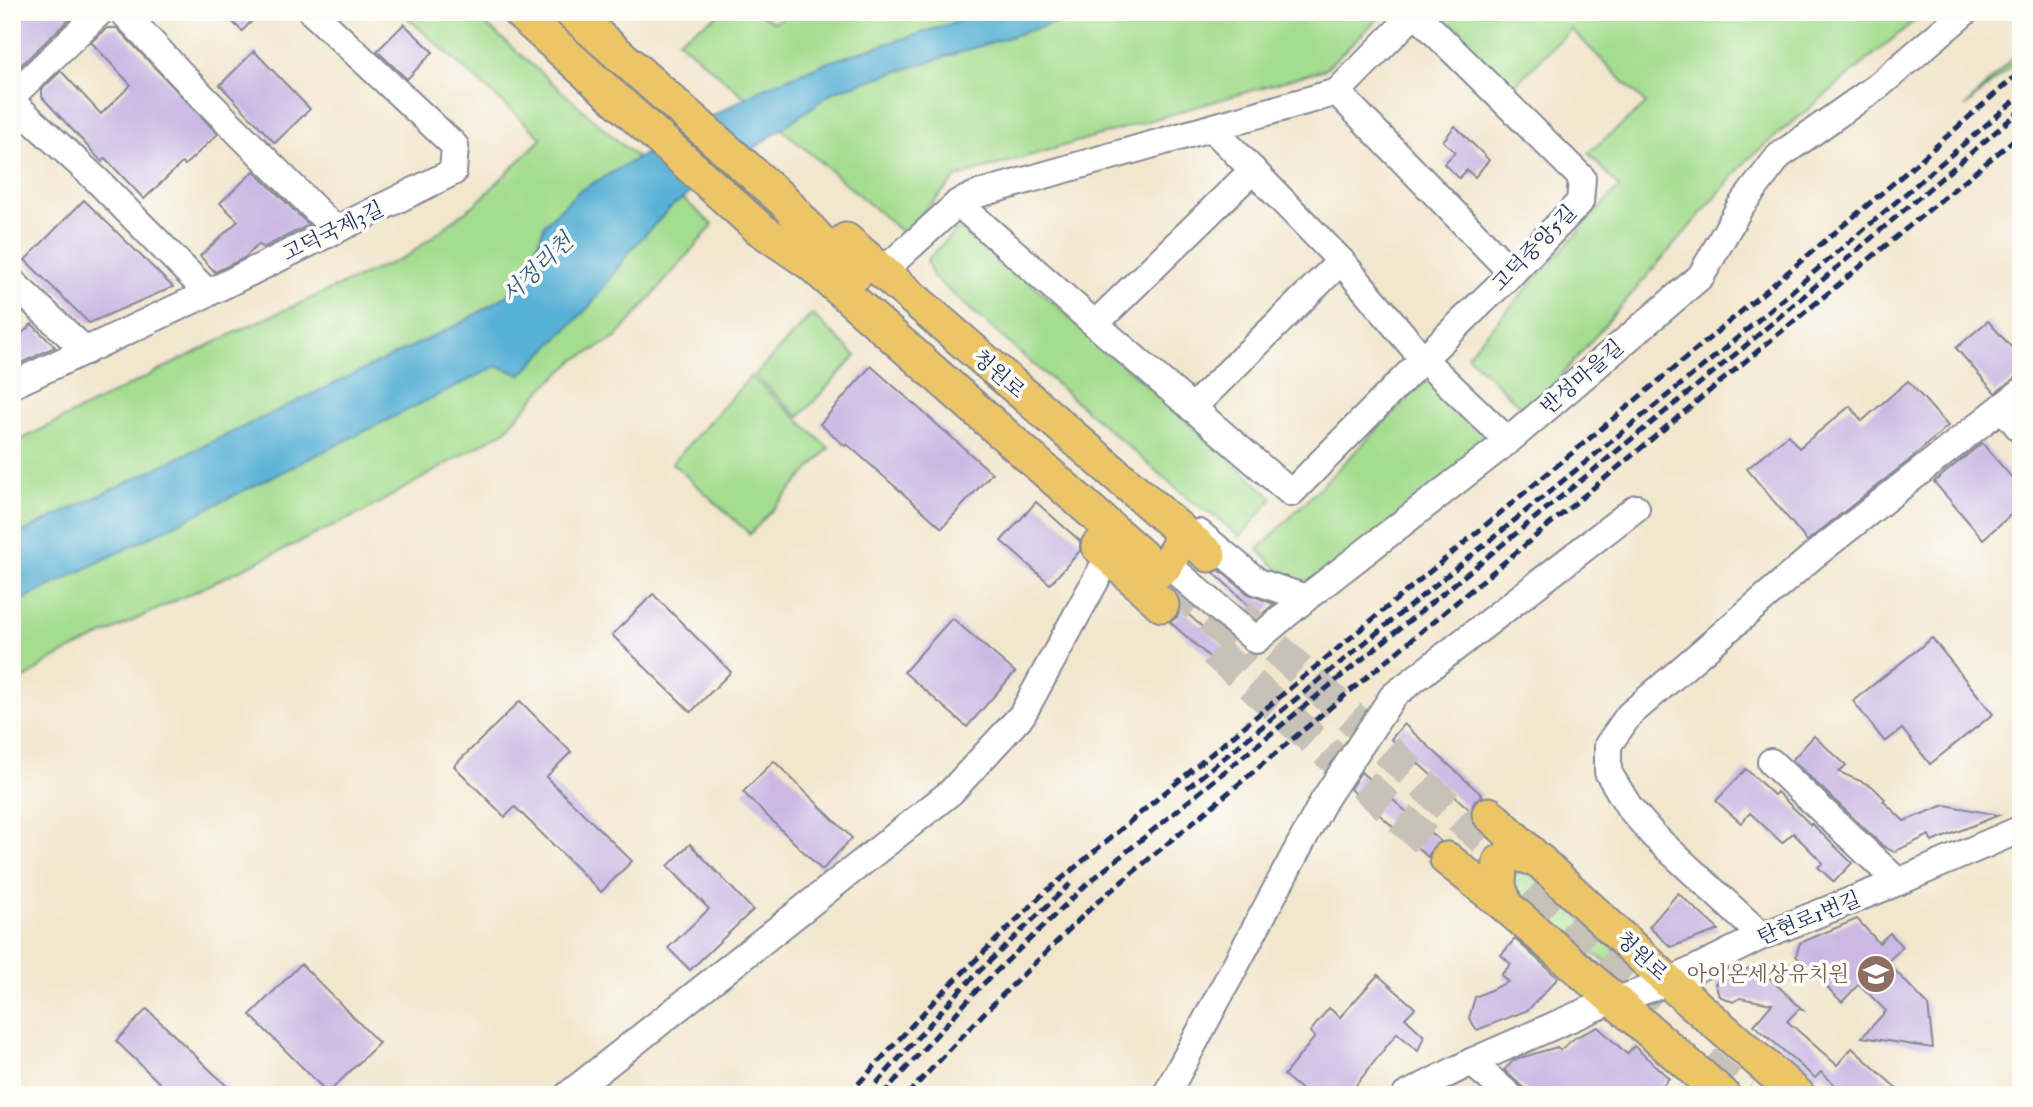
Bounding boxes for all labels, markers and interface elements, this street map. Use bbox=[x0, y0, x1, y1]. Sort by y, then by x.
street label: 고덕국제3길 bbox=[278, 195, 388, 268]
street label: 고덕중앙5길 bbox=[1486, 199, 1583, 298]
water label: 서정리천 bbox=[495, 226, 581, 310]
street label: 반성마을길 bbox=[1535, 334, 1629, 421]
street label: 청원로 bbox=[967, 344, 1030, 405]
street label: 탄현로1번길 bbox=[1754, 886, 1865, 951]
street label: 청원로 bbox=[1610, 926, 1673, 987]
school or university icon: 아이온세상유치원 bbox=[1855, 953, 1897, 995]
place label: 아이온세상유치원 bbox=[1687, 961, 1849, 988]

